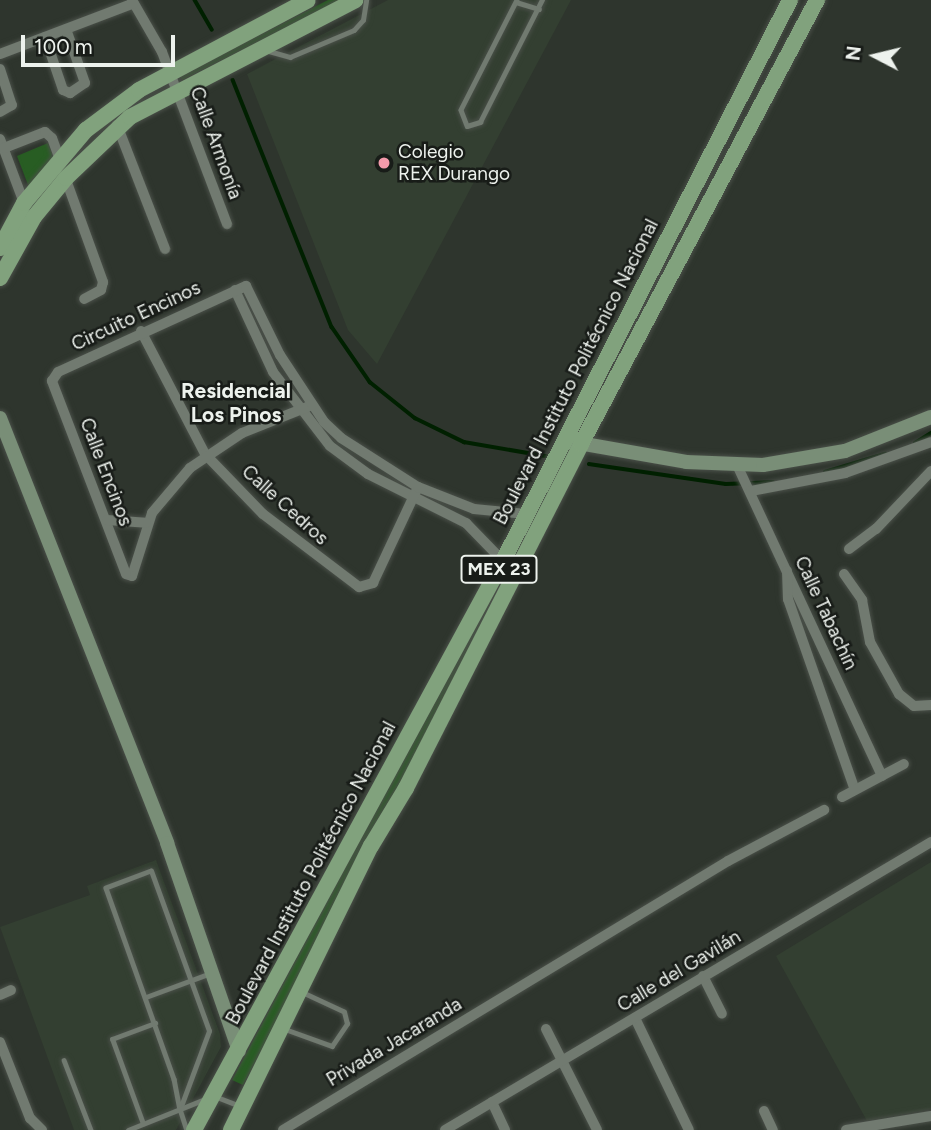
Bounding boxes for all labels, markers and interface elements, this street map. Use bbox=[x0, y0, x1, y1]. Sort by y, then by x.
scale bar bbox=[24, 21, 178, 65]
north arrow bbox=[840, 21, 910, 91]
text: 100 m bbox=[34, 34, 93, 59]
text: N bbox=[841, 45, 866, 62]
street label: Calle Armonía bbox=[185, 84, 247, 202]
place label: Colegio REX Durango bbox=[398, 141, 510, 185]
marker: Colegio REX Durango bbox=[376, 155, 392, 171]
street label: Boulevard Instituto Politécnico Nacional bbox=[489, 215, 663, 529]
street label: Circuito Encinos bbox=[68, 276, 204, 356]
district label: Residencial Los Pinos bbox=[181, 378, 291, 428]
street label: Calle Encinos bbox=[75, 415, 137, 529]
street label: Calle Cedros bbox=[237, 460, 333, 550]
street label: Calle Tabachín bbox=[790, 553, 862, 673]
road number: MEX 23 bbox=[461, 554, 538, 584]
street label: Boulevard Instituto Politécnico Nacional bbox=[221, 718, 401, 1028]
street label: Calle del Gavilán bbox=[613, 925, 745, 1017]
street label: Privada Jacaranda bbox=[322, 993, 466, 1091]

